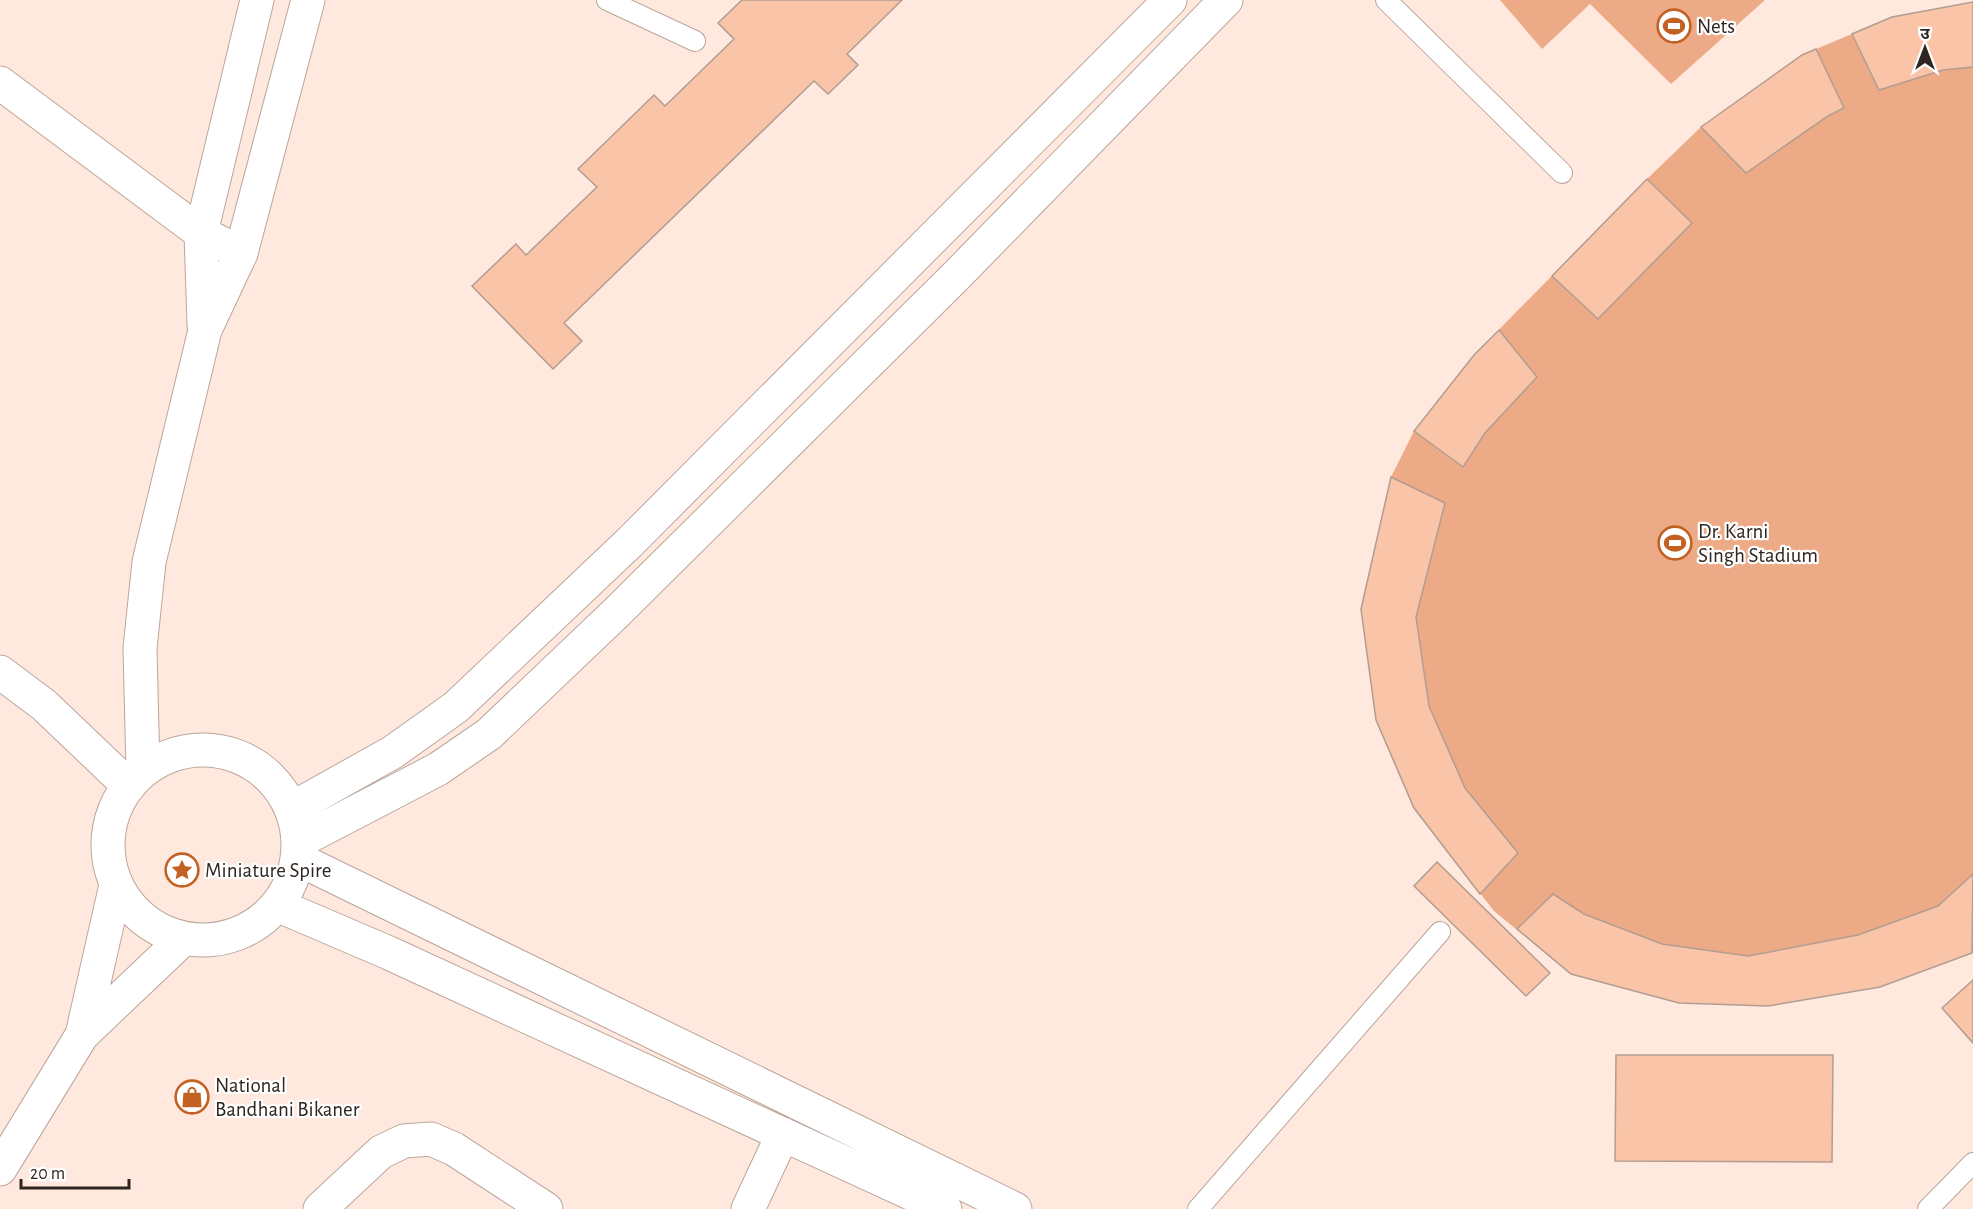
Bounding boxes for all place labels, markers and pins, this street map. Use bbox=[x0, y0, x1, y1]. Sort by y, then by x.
sports icon: Nets bbox=[1656, 8, 1692, 44]
place label: Nets bbox=[1697, 16, 1735, 37]
place label: Dr. Karni Singh Stadium bbox=[1698, 521, 1818, 566]
sports icon: Dr. Karni Singh Stadium bbox=[1657, 525, 1693, 561]
place icon: Miniature Spire bbox=[164, 852, 200, 888]
place label: Miniature Spire bbox=[205, 860, 332, 881]
place label: National Bandhani Bikaner bbox=[215, 1075, 360, 1120]
shop icon: National Bandhani Bikaner bbox=[174, 1079, 210, 1115]

